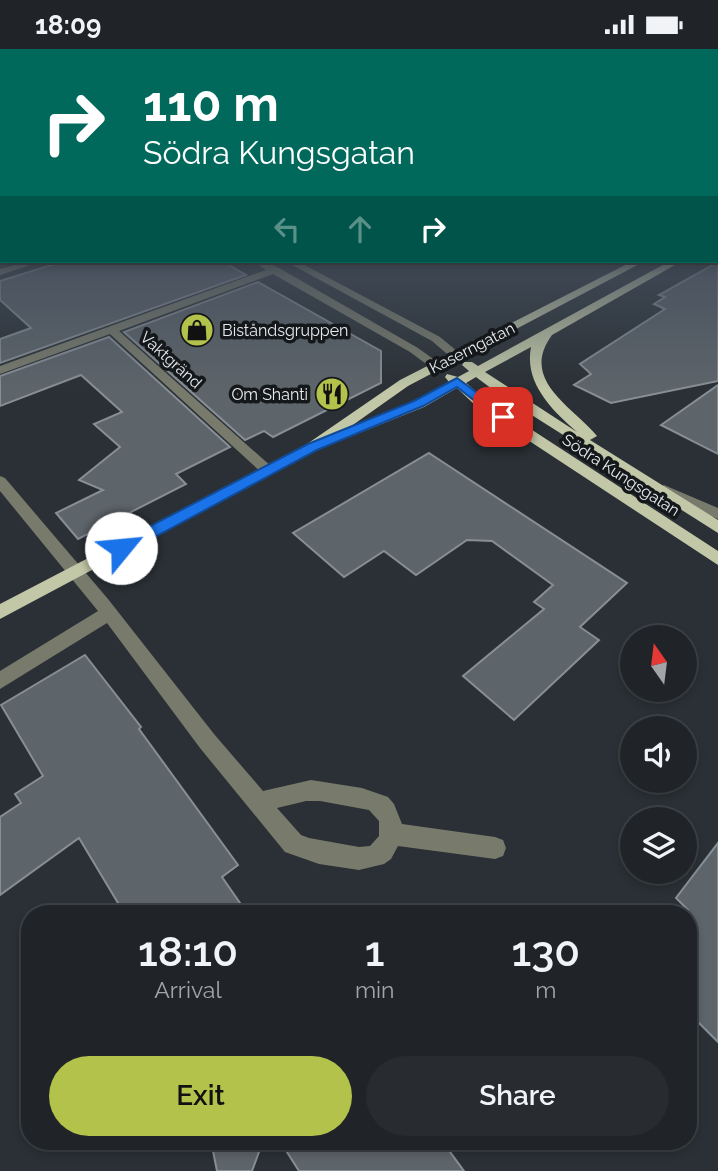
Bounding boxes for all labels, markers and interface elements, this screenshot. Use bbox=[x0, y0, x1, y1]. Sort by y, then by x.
text: 18:09 bbox=[35, 10, 101, 40]
text: 110 m bbox=[143, 75, 279, 132]
icon: right bbox=[28, 77, 119, 168]
text: Södra Kungsgatan bbox=[143, 134, 415, 171]
icon: left bbox=[268, 210, 306, 248]
icon: ahead bbox=[341, 210, 379, 248]
icon: right bbox=[414, 210, 452, 248]
shop icon: Biståndsgruppen bbox=[178, 311, 216, 349]
street label: Kaserngatan bbox=[426, 318, 518, 378]
place label: Biståndsgruppen bbox=[222, 321, 348, 340]
street label: Vaktgränd bbox=[136, 328, 206, 392]
restaurant icon: Om Shanti bbox=[313, 375, 351, 413]
place label: Om Shanti bbox=[231, 385, 308, 404]
pin bbox=[473, 387, 533, 447]
icon: arrive bbox=[484, 398, 522, 436]
street label: Södra Kungsgatan bbox=[559, 430, 683, 520]
position arrow bbox=[84, 511, 158, 585]
north arrow bbox=[620, 625, 696, 702]
map controls bbox=[620, 625, 697, 884]
button: sound bbox=[620, 716, 697, 793]
button: layers bbox=[620, 807, 697, 884]
text: 18:10 bbox=[138, 927, 238, 976]
text: 1 bbox=[365, 927, 385, 976]
text: 130 bbox=[511, 927, 580, 976]
text: Arrival bbox=[154, 976, 222, 1003]
text: min bbox=[355, 976, 394, 1003]
text: m bbox=[535, 976, 556, 1003]
button: Exit bbox=[49, 1056, 352, 1136]
button: Share bbox=[366, 1056, 669, 1136]

